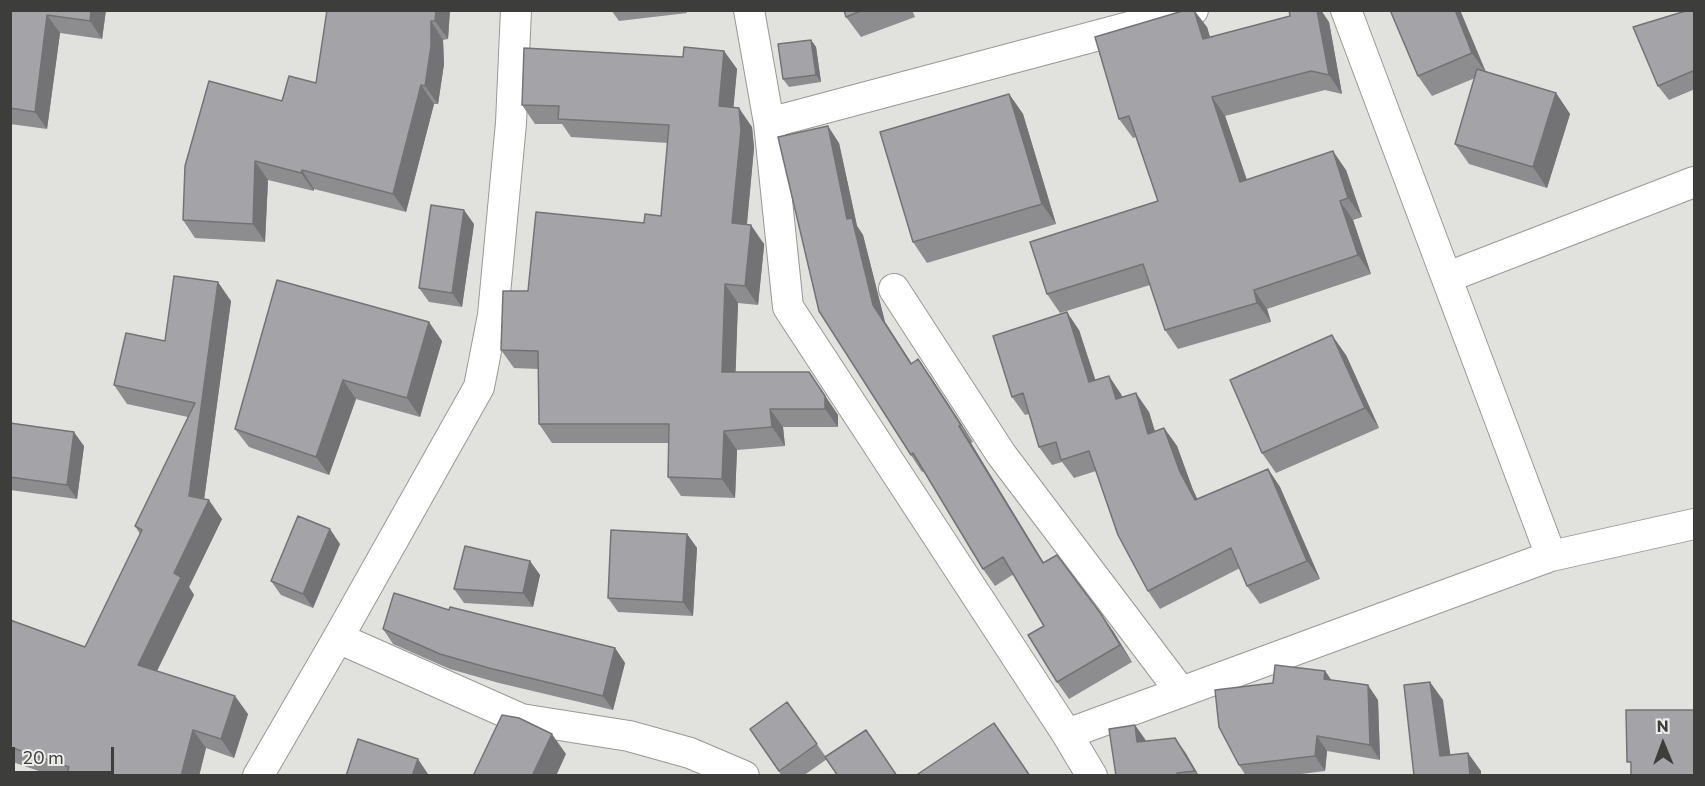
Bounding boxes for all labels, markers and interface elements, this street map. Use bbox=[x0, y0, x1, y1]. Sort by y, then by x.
north arrow bbox=[1633, 714, 1693, 774]
text: N bbox=[1657, 716, 1669, 735]
scale bar bbox=[15, 735, 117, 773]
text: 20 m bbox=[23, 746, 64, 768]

